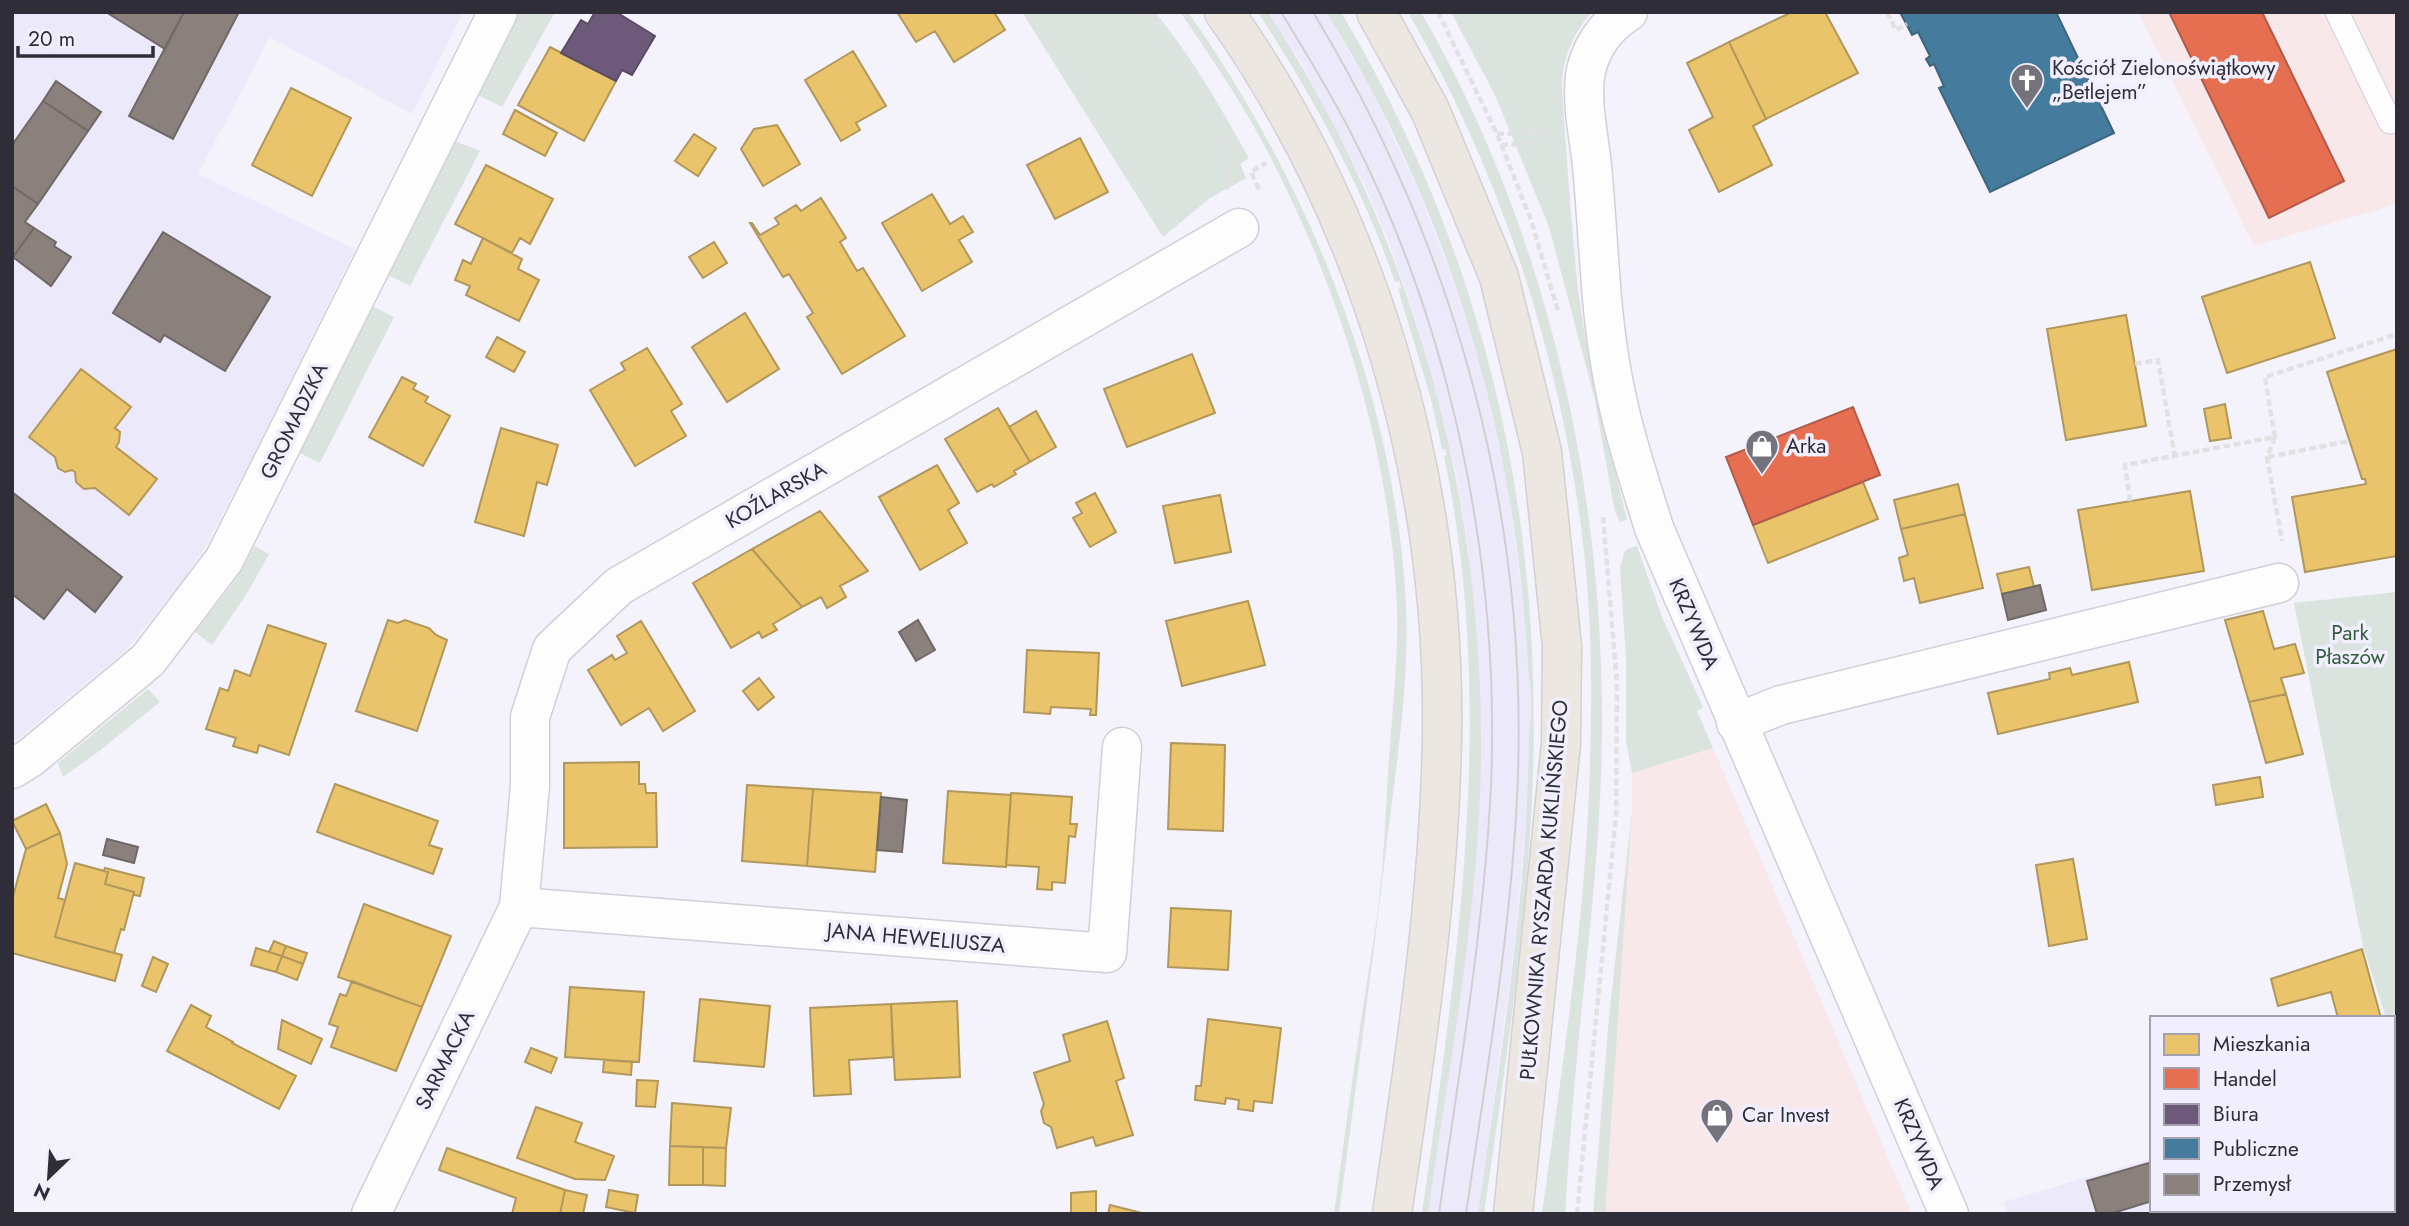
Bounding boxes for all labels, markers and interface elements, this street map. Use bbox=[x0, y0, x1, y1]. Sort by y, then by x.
scale bar bbox=[18, 14, 152, 58]
text: 20 m bbox=[28, 24, 75, 54]
place label: Kościół Zielonoświątkowy „Betlejem” bbox=[2052, 53, 2276, 107]
church icon: Kościół Zielonoświątkowy „Betlejem” bbox=[2008, 61, 2046, 110]
street label: GROMADZKA bbox=[253, 358, 335, 484]
shop icon: Arka bbox=[1743, 427, 1781, 476]
place label: Arka bbox=[1786, 431, 1826, 461]
street label: KOŹLARSKA bbox=[720, 454, 832, 536]
street label: KRZYWDA bbox=[1661, 574, 1727, 674]
park label: Park Płaszów bbox=[2315, 618, 2386, 672]
street label: PUŁKOWNIKA RYSZARDA KUKLIŃSKIEGO bbox=[1512, 699, 1576, 1081]
street label: JANA HEWELIUSZA bbox=[823, 915, 1007, 961]
street label: SARMACKA bbox=[408, 1005, 482, 1115]
legend bbox=[2150, 1016, 2395, 1212]
text: Mieszkania bbox=[2213, 1029, 2310, 1059]
text: Handel bbox=[2213, 1064, 2277, 1094]
street label: KRZYWDA bbox=[1886, 1094, 1952, 1194]
shop icon: Car Invest bbox=[1698, 1096, 1736, 1145]
text: Biura bbox=[2213, 1099, 2259, 1129]
place label: Car Invest bbox=[1742, 1100, 1829, 1130]
text: Publiczne bbox=[2213, 1134, 2299, 1164]
north arrow bbox=[14, 1142, 84, 1212]
text: Przemysł bbox=[2213, 1169, 2292, 1199]
text: N bbox=[29, 1177, 55, 1207]

